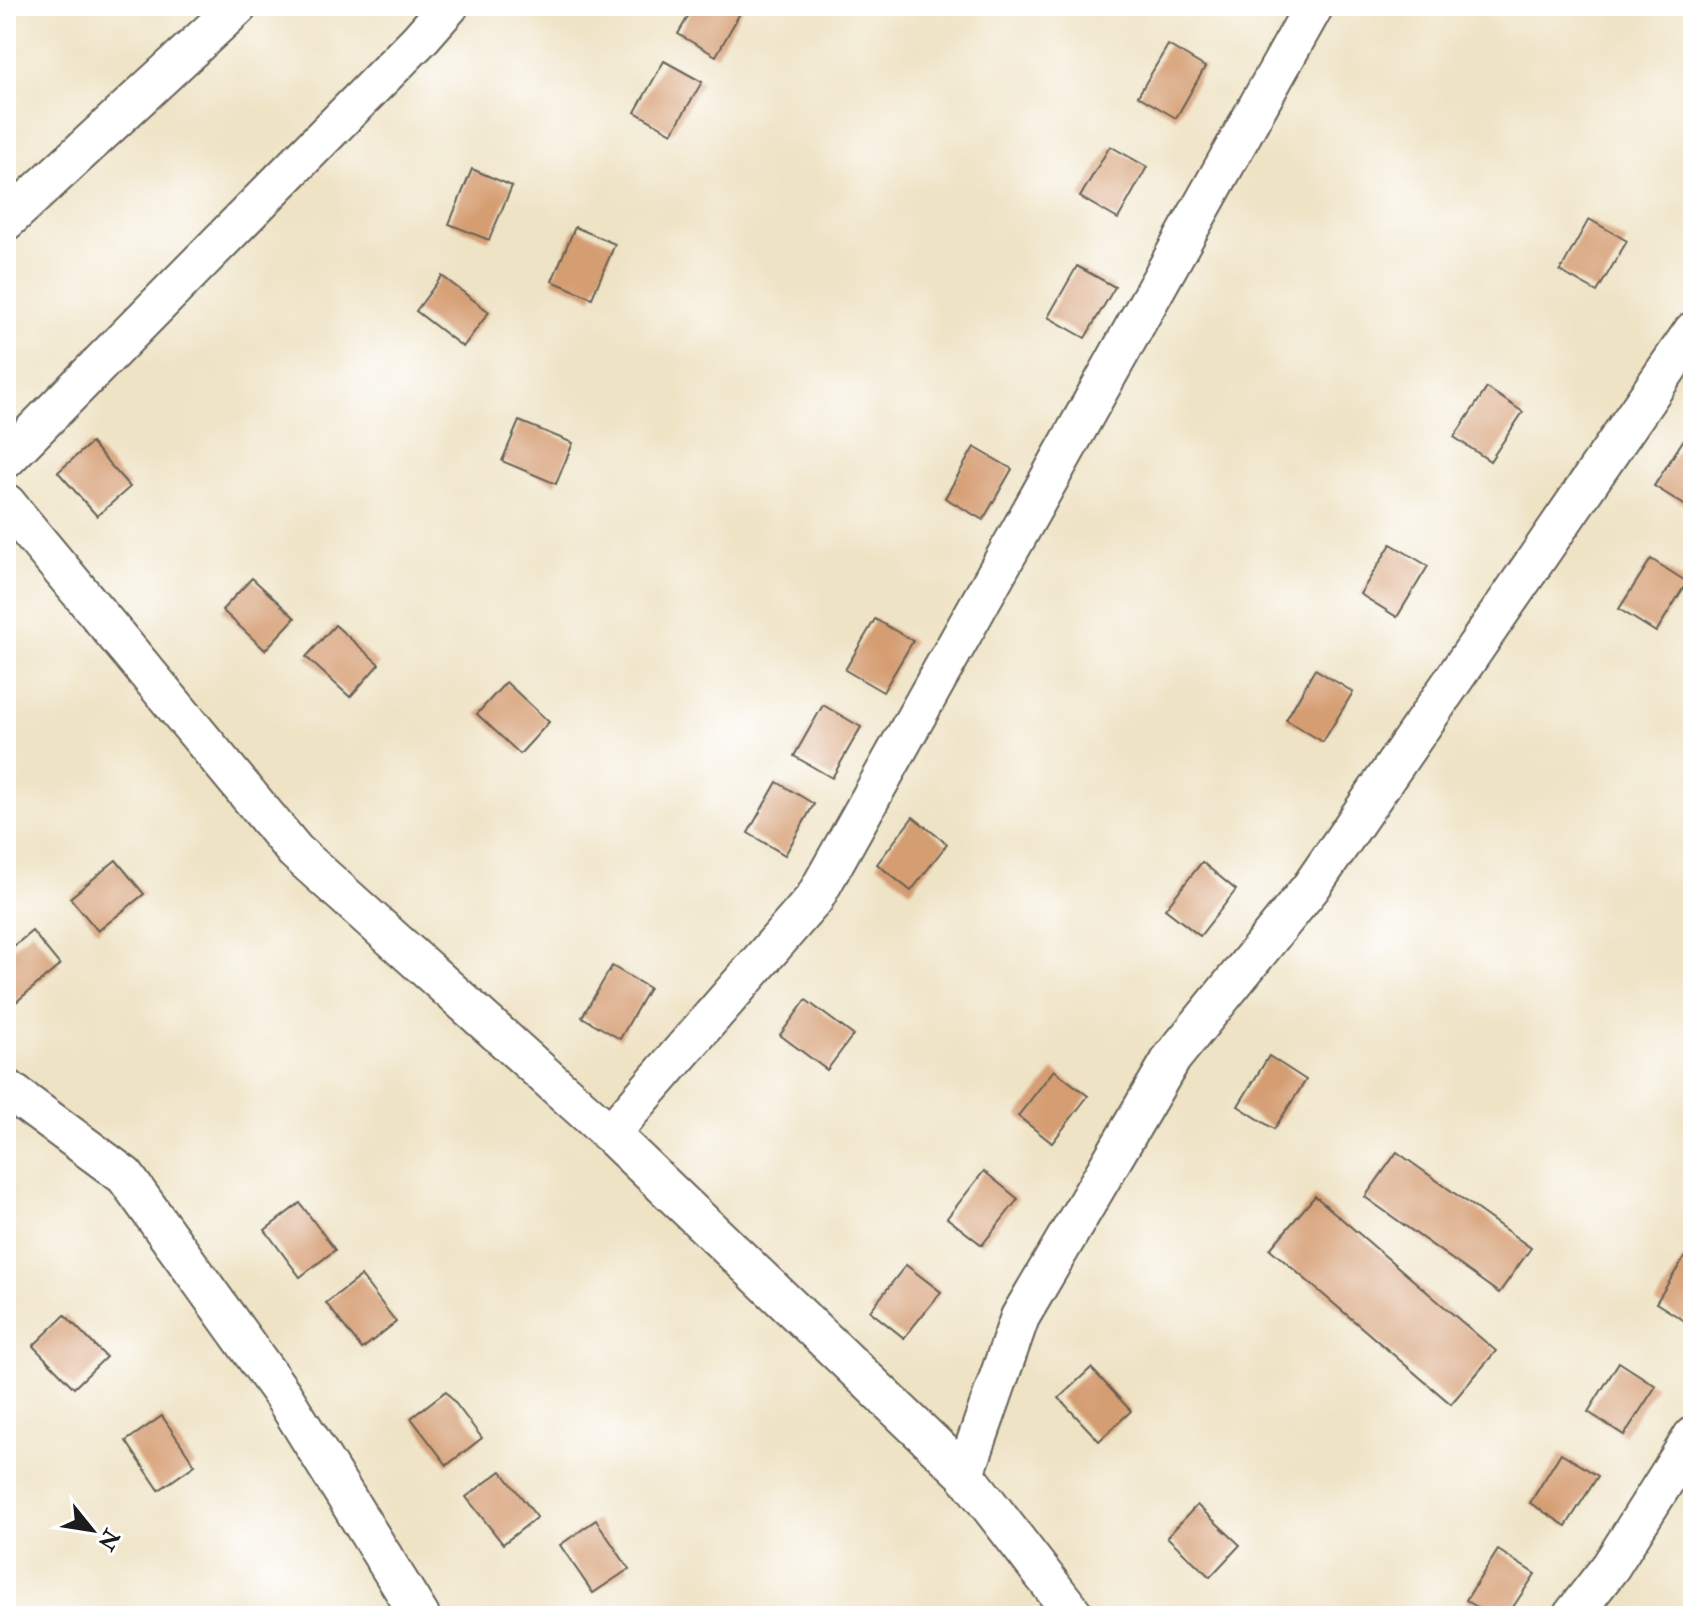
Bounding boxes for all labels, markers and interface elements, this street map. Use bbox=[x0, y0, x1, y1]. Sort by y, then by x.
north arrow bbox=[52, 1490, 132, 1570]
text: N bbox=[91, 1523, 126, 1555]

